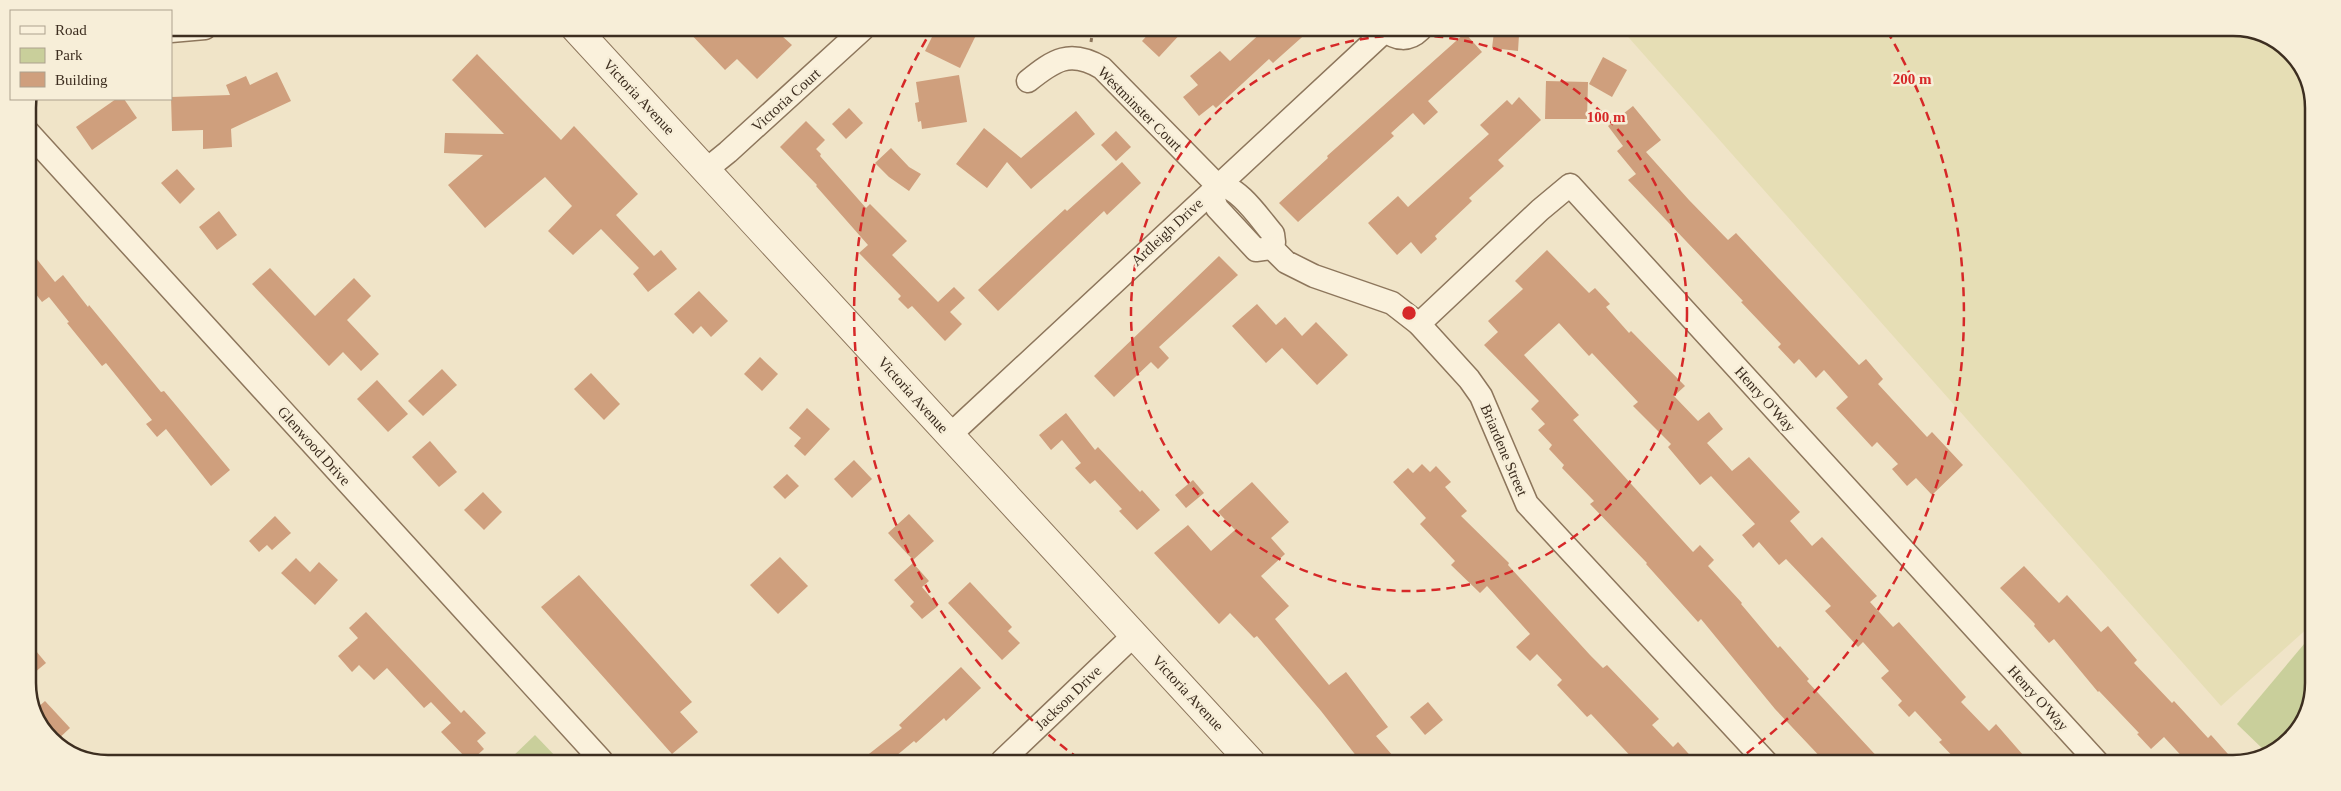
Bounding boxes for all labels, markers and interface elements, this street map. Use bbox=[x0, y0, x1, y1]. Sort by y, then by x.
legend bbox=[10, 10, 172, 100]
text: Road bbox=[55, 22, 87, 38]
text: Park bbox=[55, 47, 83, 63]
street label: Victoria Avenue bbox=[600, 56, 678, 138]
street label: Westminster Court bbox=[1095, 64, 1186, 155]
street label: Victoria Court bbox=[749, 65, 824, 135]
text: 200 m bbox=[1893, 71, 1932, 87]
text: Building bbox=[55, 72, 108, 88]
text: 100 m bbox=[1587, 109, 1626, 125]
street label: Ardleigh Drive bbox=[1128, 195, 1206, 269]
centre of rings bbox=[1400, 304, 1418, 322]
street label: Victoria Avenue bbox=[875, 354, 952, 437]
street label: Henry O'Way bbox=[1732, 363, 1799, 435]
street label: Briardene Street bbox=[1478, 402, 1531, 499]
street label: Glenwood Drive bbox=[274, 403, 354, 489]
street label: Victoria Avenue bbox=[1149, 652, 1227, 734]
street label: Jackson Drive bbox=[1032, 662, 1105, 733]
street label: Henry O'Way bbox=[2005, 662, 2072, 734]

